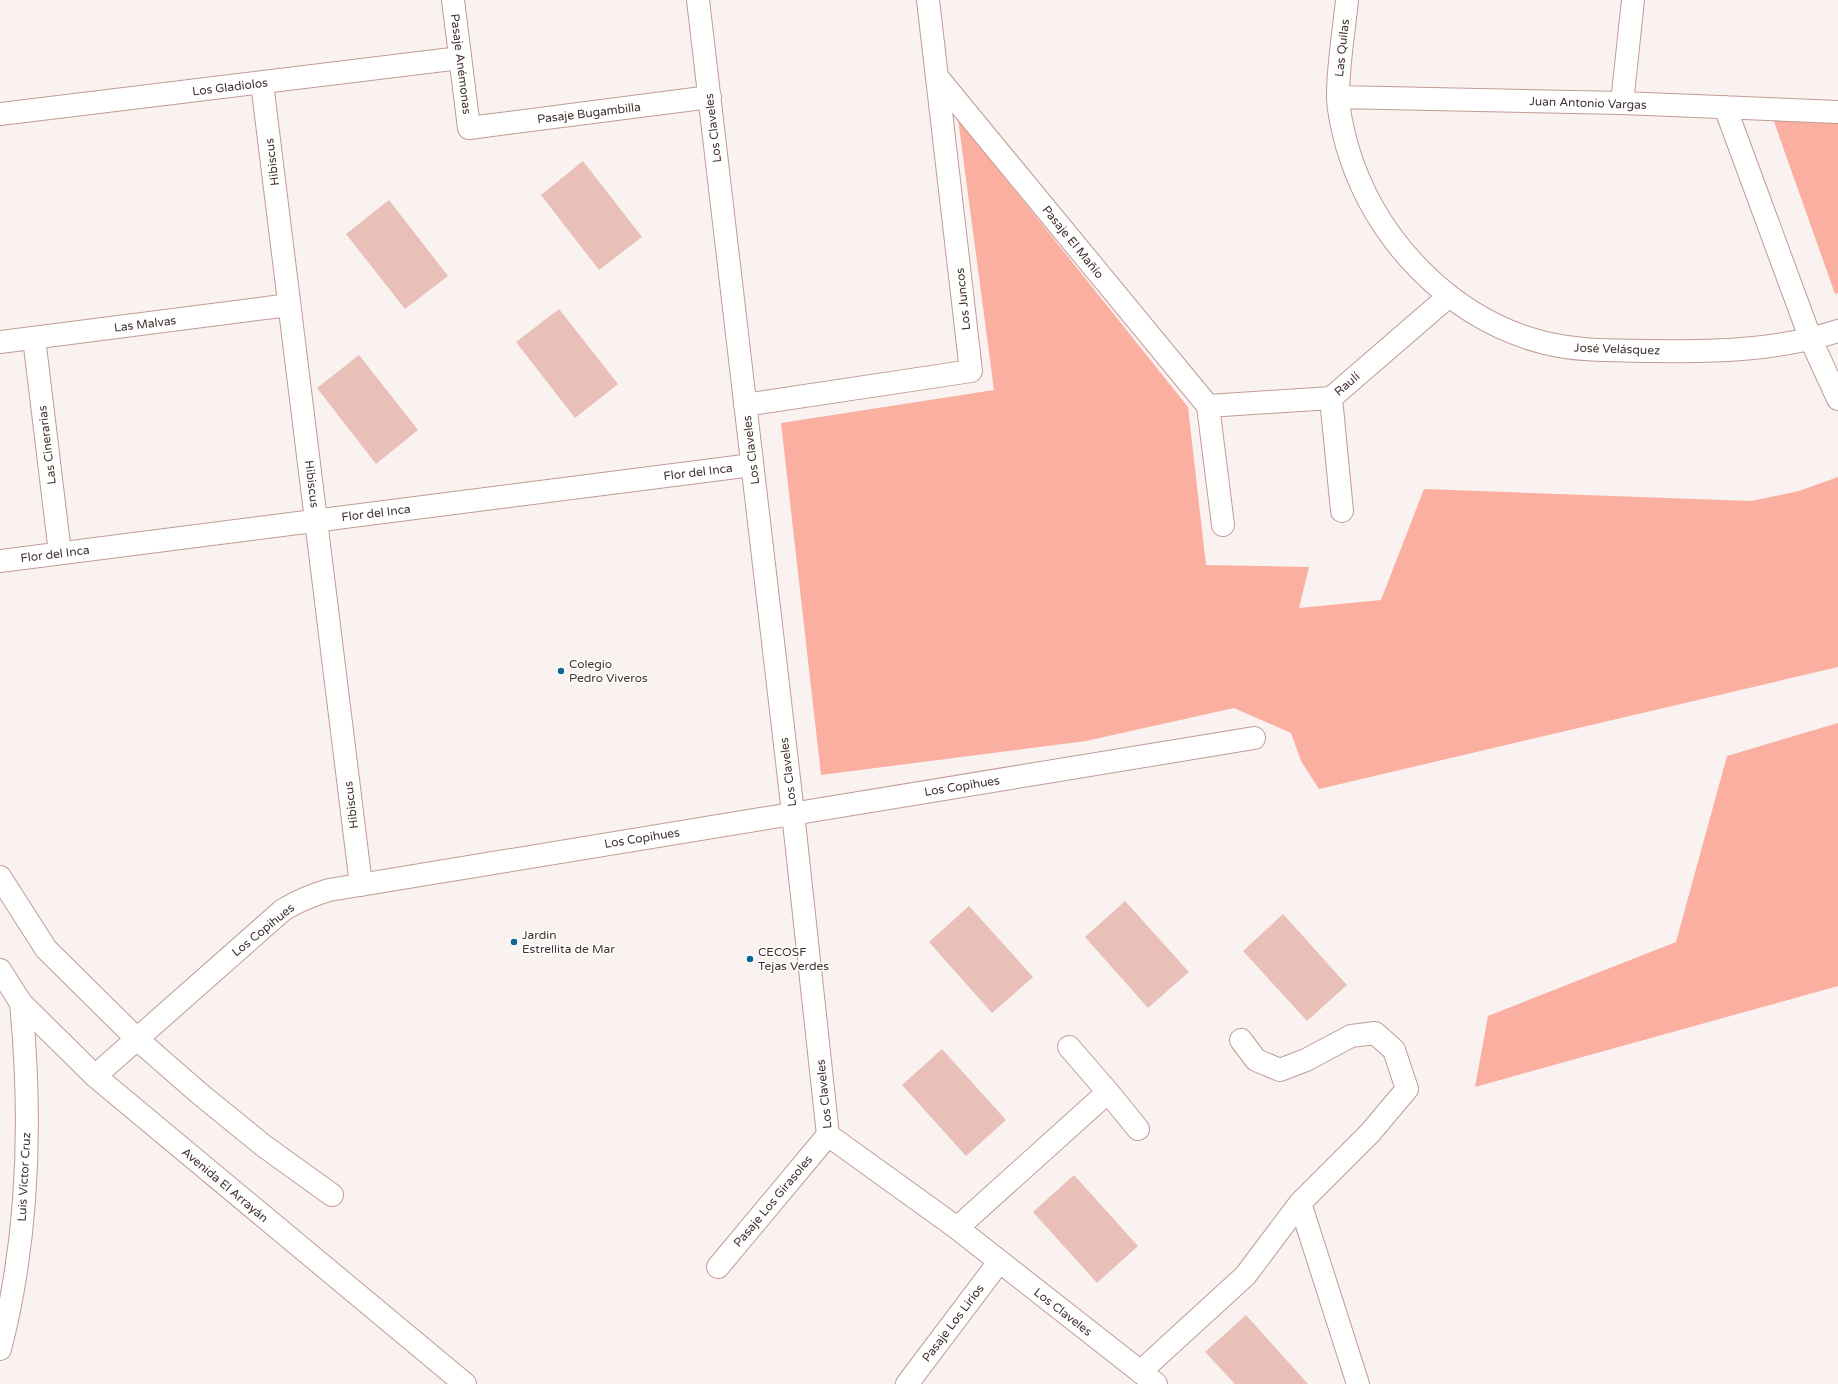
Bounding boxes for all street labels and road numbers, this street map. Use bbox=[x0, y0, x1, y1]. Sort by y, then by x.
street label: Pasaje Anémonas bbox=[448, 13, 474, 115]
street label: Las Quilas bbox=[1332, 18, 1352, 78]
street label: Los Gladiolos bbox=[192, 75, 269, 99]
street label: Los Claveles bbox=[702, 92, 724, 163]
street label: Juan Antonio Vargas bbox=[1529, 94, 1647, 112]
street label: Pasaje Bugambilla bbox=[536, 100, 642, 126]
street label: Hibiscus bbox=[262, 137, 282, 187]
street label: Pasaje El Mañío bbox=[1039, 203, 1107, 281]
street label: Los Juncos bbox=[953, 267, 973, 331]
street label: Las Malvas bbox=[113, 313, 177, 335]
street label: José Velásquez bbox=[1574, 341, 1660, 357]
street label: Raulí bbox=[1332, 369, 1362, 399]
street label: Las Cinerarias bbox=[35, 405, 59, 485]
street label: Los Claveles bbox=[740, 414, 762, 485]
street label: Hibiscus bbox=[302, 459, 322, 509]
street label: Flor del Inca bbox=[663, 461, 733, 483]
street label: Flor del Inca bbox=[341, 502, 411, 524]
street label: Flor del Inca bbox=[20, 543, 90, 565]
street label: Los Claveles bbox=[777, 736, 799, 807]
street label: Los Copihues bbox=[923, 773, 1001, 799]
street label: Hibiscus bbox=[341, 780, 361, 830]
street label: Los Copihues bbox=[603, 825, 681, 851]
street label: Los Copihues bbox=[229, 900, 297, 959]
street label: Los Claveles bbox=[813, 1058, 835, 1129]
street label: Luis Víctor Cruz bbox=[15, 1132, 33, 1222]
street label: Avenida El Arrayán bbox=[179, 1145, 271, 1225]
street label: Pasaje Los Girasoles bbox=[731, 1152, 815, 1250]
street label: Pasaje Los Lirios bbox=[919, 1281, 987, 1365]
street label: Los Claveles bbox=[1031, 1285, 1095, 1339]

